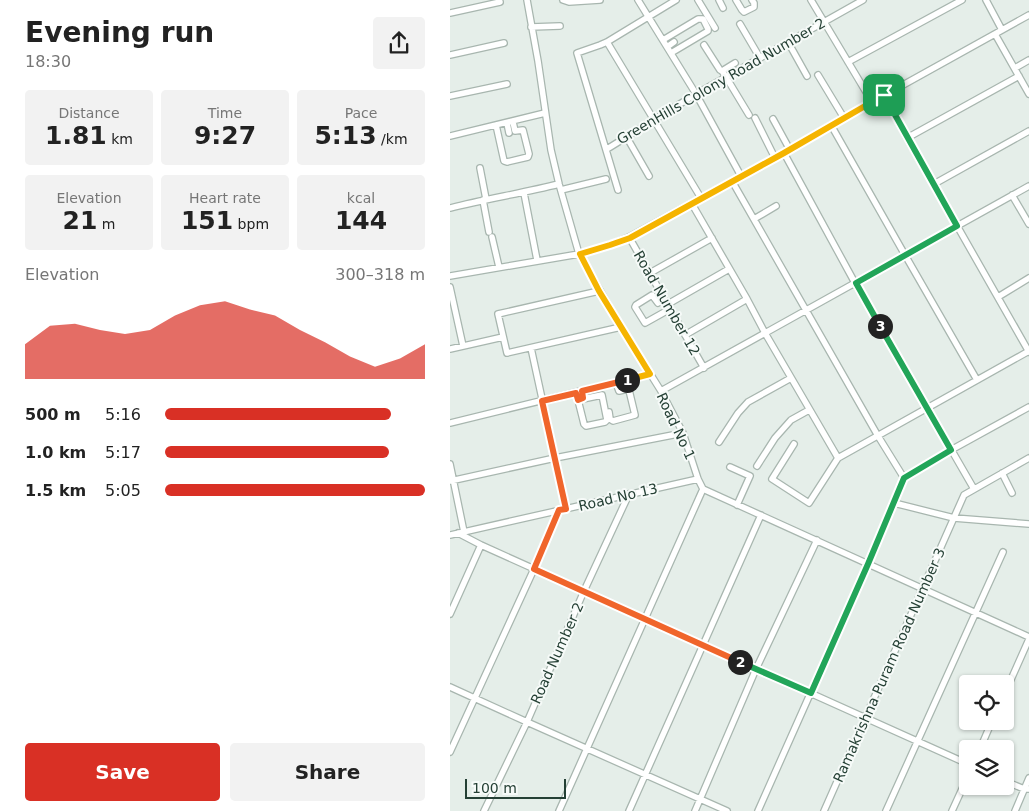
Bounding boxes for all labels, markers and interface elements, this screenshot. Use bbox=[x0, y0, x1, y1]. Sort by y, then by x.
street label: GreenHills Colony Road Number 2 bbox=[614, 15, 828, 147]
text: Evening run bbox=[25, 16, 214, 49]
button: share bbox=[373, 17, 425, 69]
text: 18:30 bbox=[25, 52, 71, 71]
pin bbox=[863, 74, 905, 116]
icon: arrive bbox=[870, 81, 898, 109]
text: Distance bbox=[58, 105, 120, 121]
text: Time bbox=[208, 105, 242, 121]
text: Pace bbox=[345, 105, 377, 121]
text: 1.81 bbox=[45, 121, 107, 150]
text: 9:27 bbox=[194, 121, 256, 150]
text: 5:13 bbox=[314, 121, 377, 150]
text: km bbox=[107, 131, 133, 147]
text: /km bbox=[377, 131, 408, 147]
text: Elevation bbox=[56, 190, 122, 206]
text: Heart rate bbox=[189, 190, 261, 206]
text: kcal bbox=[347, 190, 375, 206]
text: 21 bbox=[63, 206, 97, 235]
text: 151 bbox=[181, 206, 233, 235]
text: 144 bbox=[335, 206, 387, 235]
text: m bbox=[97, 216, 115, 232]
text: bpm bbox=[233, 216, 269, 232]
street label: Road Number 12 bbox=[631, 248, 703, 358]
text: Elevation bbox=[25, 265, 99, 284]
text: 300–318 m bbox=[335, 265, 425, 284]
pin: 3 bbox=[868, 314, 892, 338]
text: 3 bbox=[876, 318, 885, 334]
pin: 1 bbox=[614, 368, 640, 392]
text: 1 bbox=[623, 372, 632, 388]
street label: Road No 1 bbox=[654, 390, 698, 462]
text: 500 m bbox=[25, 405, 81, 424]
text: 5:16 bbox=[105, 405, 141, 424]
text: 1.0 km bbox=[25, 443, 86, 462]
text: 5:17 bbox=[105, 443, 141, 462]
street label: Road No 13 bbox=[577, 480, 659, 514]
text: 1.5 km bbox=[25, 481, 86, 500]
text: 5:05 bbox=[105, 481, 141, 500]
street label: Ramakrishna Puram Road Number 3 bbox=[830, 545, 948, 785]
street label: Road Number 2 bbox=[527, 600, 587, 706]
pin: 2 bbox=[728, 650, 752, 674]
text: 2 bbox=[736, 654, 745, 670]
map controls bbox=[959, 675, 1014, 795]
button: locate bbox=[959, 675, 1014, 730]
button: layers bbox=[959, 740, 1014, 795]
button: Save bbox=[25, 743, 220, 801]
button: Share bbox=[230, 743, 425, 801]
scale bar bbox=[465, 776, 566, 799]
text: 100 m bbox=[472, 780, 517, 796]

